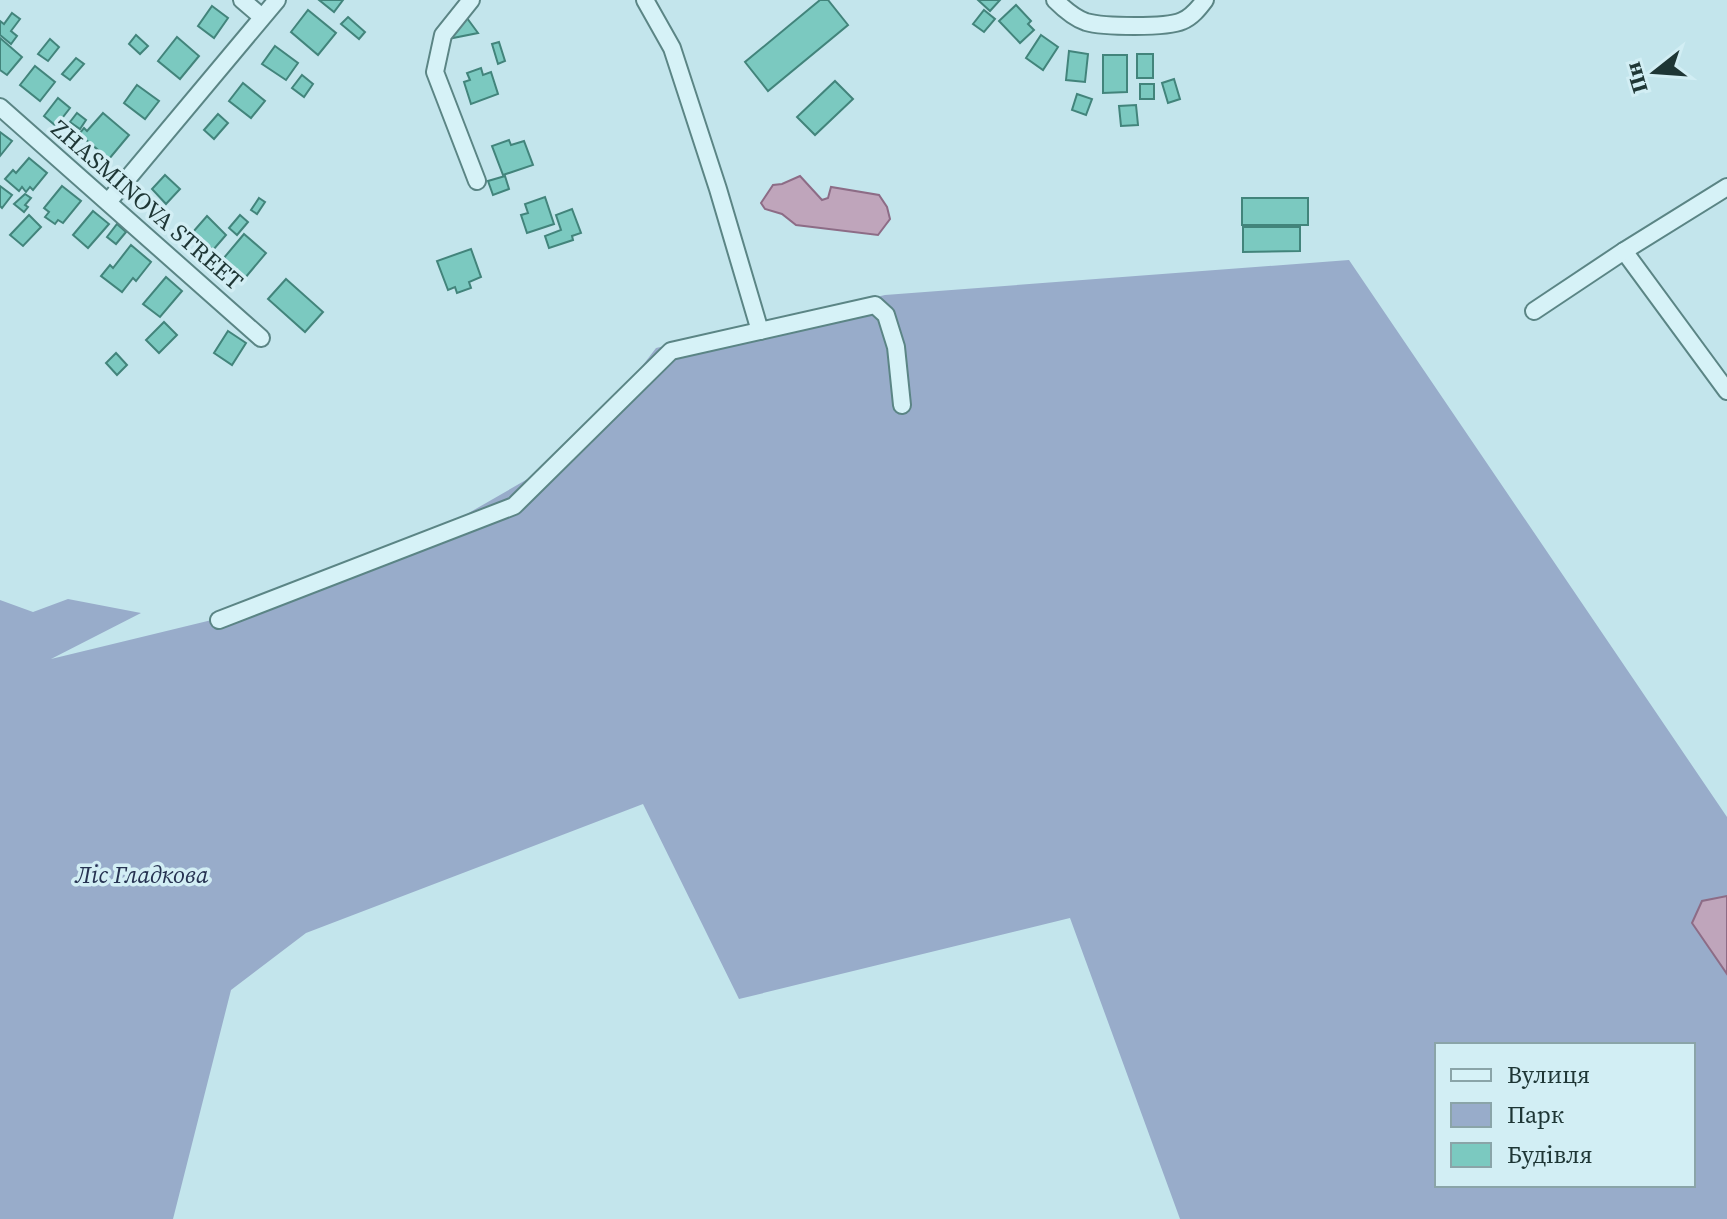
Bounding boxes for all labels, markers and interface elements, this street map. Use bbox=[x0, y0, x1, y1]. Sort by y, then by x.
north arrow bbox=[1615, 32, 1695, 112]
text: Пн bbox=[1617, 59, 1655, 97]
street label: ZHASMINOVA STREET bbox=[44, 112, 251, 298]
park label: Ліс Гладкова bbox=[73, 858, 209, 891]
legend bbox=[1435, 1043, 1695, 1187]
text: Вулиця bbox=[1507, 1058, 1590, 1091]
text: Парк bbox=[1507, 1098, 1564, 1131]
text: Будівля bbox=[1507, 1138, 1592, 1171]

